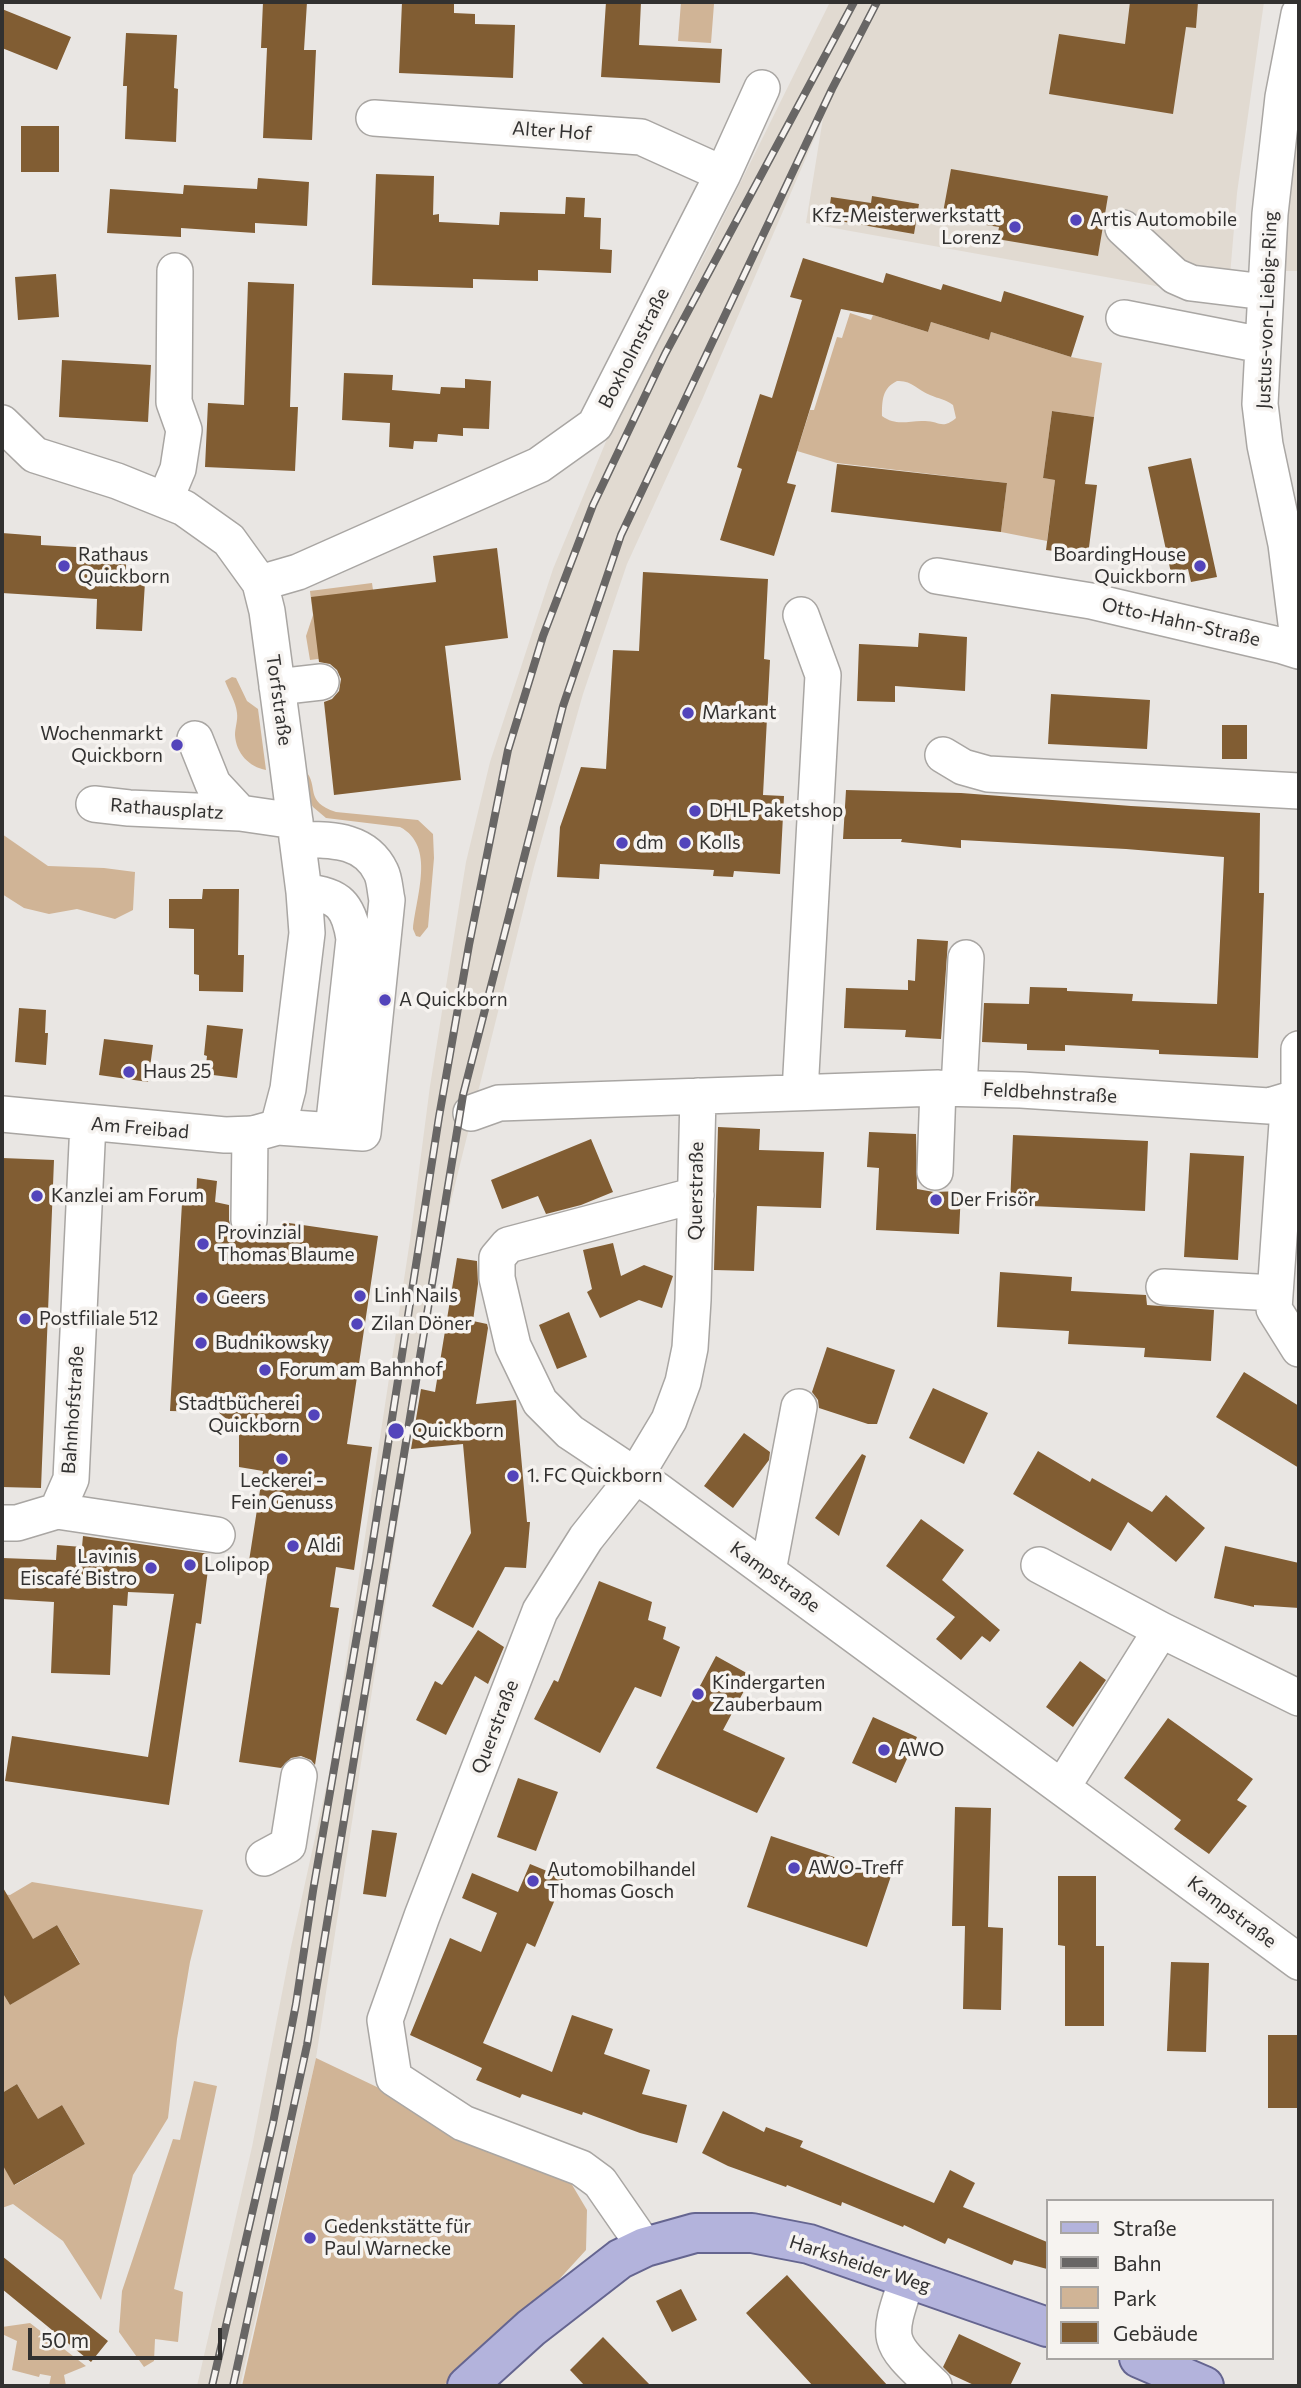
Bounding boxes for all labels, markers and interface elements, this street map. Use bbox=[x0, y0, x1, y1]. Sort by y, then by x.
street label: Alter Hof bbox=[511, 117, 593, 145]
place label: Kfz-Meisterwerkstatt Lorenz bbox=[812, 205, 1001, 249]
place label: Artis Automobile bbox=[1090, 209, 1237, 231]
street label: Justus-von-Liebig-Ring bbox=[1252, 211, 1282, 409]
marker: Artis Automobile bbox=[1068, 212, 1084, 228]
marker: Kfz-Meisterwerkstatt Lorenz bbox=[1007, 219, 1023, 235]
street label: Boxholmstraße bbox=[594, 284, 674, 412]
place label: Rathaus Quickborn bbox=[78, 544, 170, 588]
place label: BoardingHouse Quickborn bbox=[1053, 544, 1186, 588]
marker: Rathaus Quickborn bbox=[56, 558, 72, 574]
marker: BoardingHouse Quickborn bbox=[1192, 558, 1208, 574]
street label: Otto-Hahn-Straße bbox=[1100, 593, 1262, 651]
street label: Torfstraße bbox=[261, 653, 297, 747]
place label: Markant bbox=[702, 702, 776, 724]
marker: Markant bbox=[680, 705, 696, 721]
place label: Wochenmarkt Quickborn bbox=[40, 723, 163, 767]
marker: Wochenmarkt Quickborn bbox=[169, 737, 185, 753]
street label: Rathausplatz bbox=[109, 794, 225, 824]
place label: DHL Paketshop bbox=[709, 800, 843, 822]
marker: DHL Paketshop bbox=[687, 803, 703, 819]
place label: dm bbox=[636, 832, 664, 854]
place label: Kolls bbox=[699, 832, 741, 854]
marker: dm bbox=[614, 835, 630, 851]
marker: Kolls bbox=[677, 835, 693, 851]
place label: A Quickborn bbox=[399, 989, 508, 1011]
marker: A Quickborn bbox=[377, 992, 393, 1008]
place label: Haus 25 bbox=[143, 1061, 212, 1083]
marker: Haus 25 bbox=[121, 1064, 137, 1080]
street label: Feldbehnstraße bbox=[982, 1078, 1118, 1108]
street label: Am Freibad bbox=[90, 1112, 190, 1144]
street label: Querstraße bbox=[684, 1141, 708, 1241]
place label: Kanzlei am Forum bbox=[51, 1185, 204, 1207]
marker: Kanzlei am Forum bbox=[29, 1188, 45, 1204]
place label: Der Frisör bbox=[950, 1189, 1036, 1211]
marker: Der Frisör bbox=[928, 1192, 944, 1208]
place label: Provinzial Thomas Blaume bbox=[217, 1222, 354, 1266]
marker: Provinzial Thomas Blaume bbox=[195, 1236, 211, 1252]
place label: Linh Nails bbox=[374, 1285, 458, 1307]
place label: Geers bbox=[216, 1287, 266, 1309]
marker: Linh Nails bbox=[352, 1288, 368, 1304]
marker: Geers bbox=[194, 1290, 210, 1306]
place label: Postfiliale 512 bbox=[39, 1308, 158, 1330]
marker: Postfiliale 512 bbox=[17, 1311, 33, 1327]
place label: Zilan Döner bbox=[371, 1313, 472, 1335]
marker: Zilan Döner bbox=[349, 1316, 365, 1332]
place label: Budnikowsky bbox=[215, 1332, 329, 1354]
marker: Budnikowsky bbox=[193, 1335, 209, 1351]
street label: Bahnhofstraße bbox=[57, 1345, 89, 1475]
place label: Forum am Bahnhof bbox=[279, 1359, 443, 1381]
marker: Forum am Bahnhof bbox=[257, 1362, 273, 1378]
place label: Stadtbücherei Quickborn bbox=[178, 1393, 300, 1437]
marker: Stadtbücherei Quickborn bbox=[306, 1407, 322, 1423]
place label: Quickborn bbox=[412, 1420, 504, 1442]
marker: Quickborn bbox=[386, 1421, 406, 1441]
marker: Leckerei - Fein Genuss bbox=[274, 1451, 290, 1467]
place label: 1. FC Quickborn bbox=[527, 1465, 663, 1487]
marker: 1. FC Quickborn bbox=[505, 1468, 521, 1484]
place label: Leckerei - Fein Genuss bbox=[231, 1470, 333, 1514]
place label: Aldi bbox=[307, 1535, 341, 1557]
street label: Kampstraße bbox=[726, 1537, 824, 1617]
marker: Aldi bbox=[285, 1538, 301, 1554]
place label: Lavinis Eiscafé Bistro bbox=[20, 1546, 137, 1590]
place label: Lolipop bbox=[204, 1554, 270, 1576]
marker: Lolipop bbox=[182, 1557, 198, 1573]
marker: Lavinis Eiscafé Bistro bbox=[143, 1560, 159, 1576]
place label: Kindergarten Zauberbaum bbox=[712, 1672, 825, 1716]
street label: Querstraße bbox=[467, 1677, 523, 1777]
marker: Kindergarten Zauberbaum bbox=[690, 1686, 706, 1702]
place label: AWO bbox=[898, 1739, 944, 1761]
marker: AWO bbox=[876, 1742, 892, 1758]
place label: AWO-Treff bbox=[808, 1857, 904, 1879]
place label: Automobilhandel Thomas Gosch bbox=[547, 1859, 696, 1903]
marker: AWO-Treff bbox=[786, 1860, 802, 1876]
street label: Kampstraße bbox=[1183, 1871, 1281, 1953]
marker: Automobilhandel Thomas Gosch bbox=[525, 1873, 541, 1889]
legend bbox=[1046, 2199, 1273, 2360]
text: Straße bbox=[1113, 2215, 1177, 2240]
place label: Gedenkstätte für Paul Warnecke bbox=[324, 2216, 471, 2260]
marker: Gedenkstätte für Paul Warnecke bbox=[302, 2230, 318, 2246]
street label: Harksheider Weg bbox=[787, 2230, 933, 2298]
text: Bahn bbox=[1113, 2250, 1162, 2275]
text: Park bbox=[1113, 2285, 1157, 2310]
scale bar bbox=[32, 2314, 226, 2358]
text: Gebäude bbox=[1113, 2320, 1198, 2345]
text: 50 m bbox=[41, 2327, 89, 2352]

